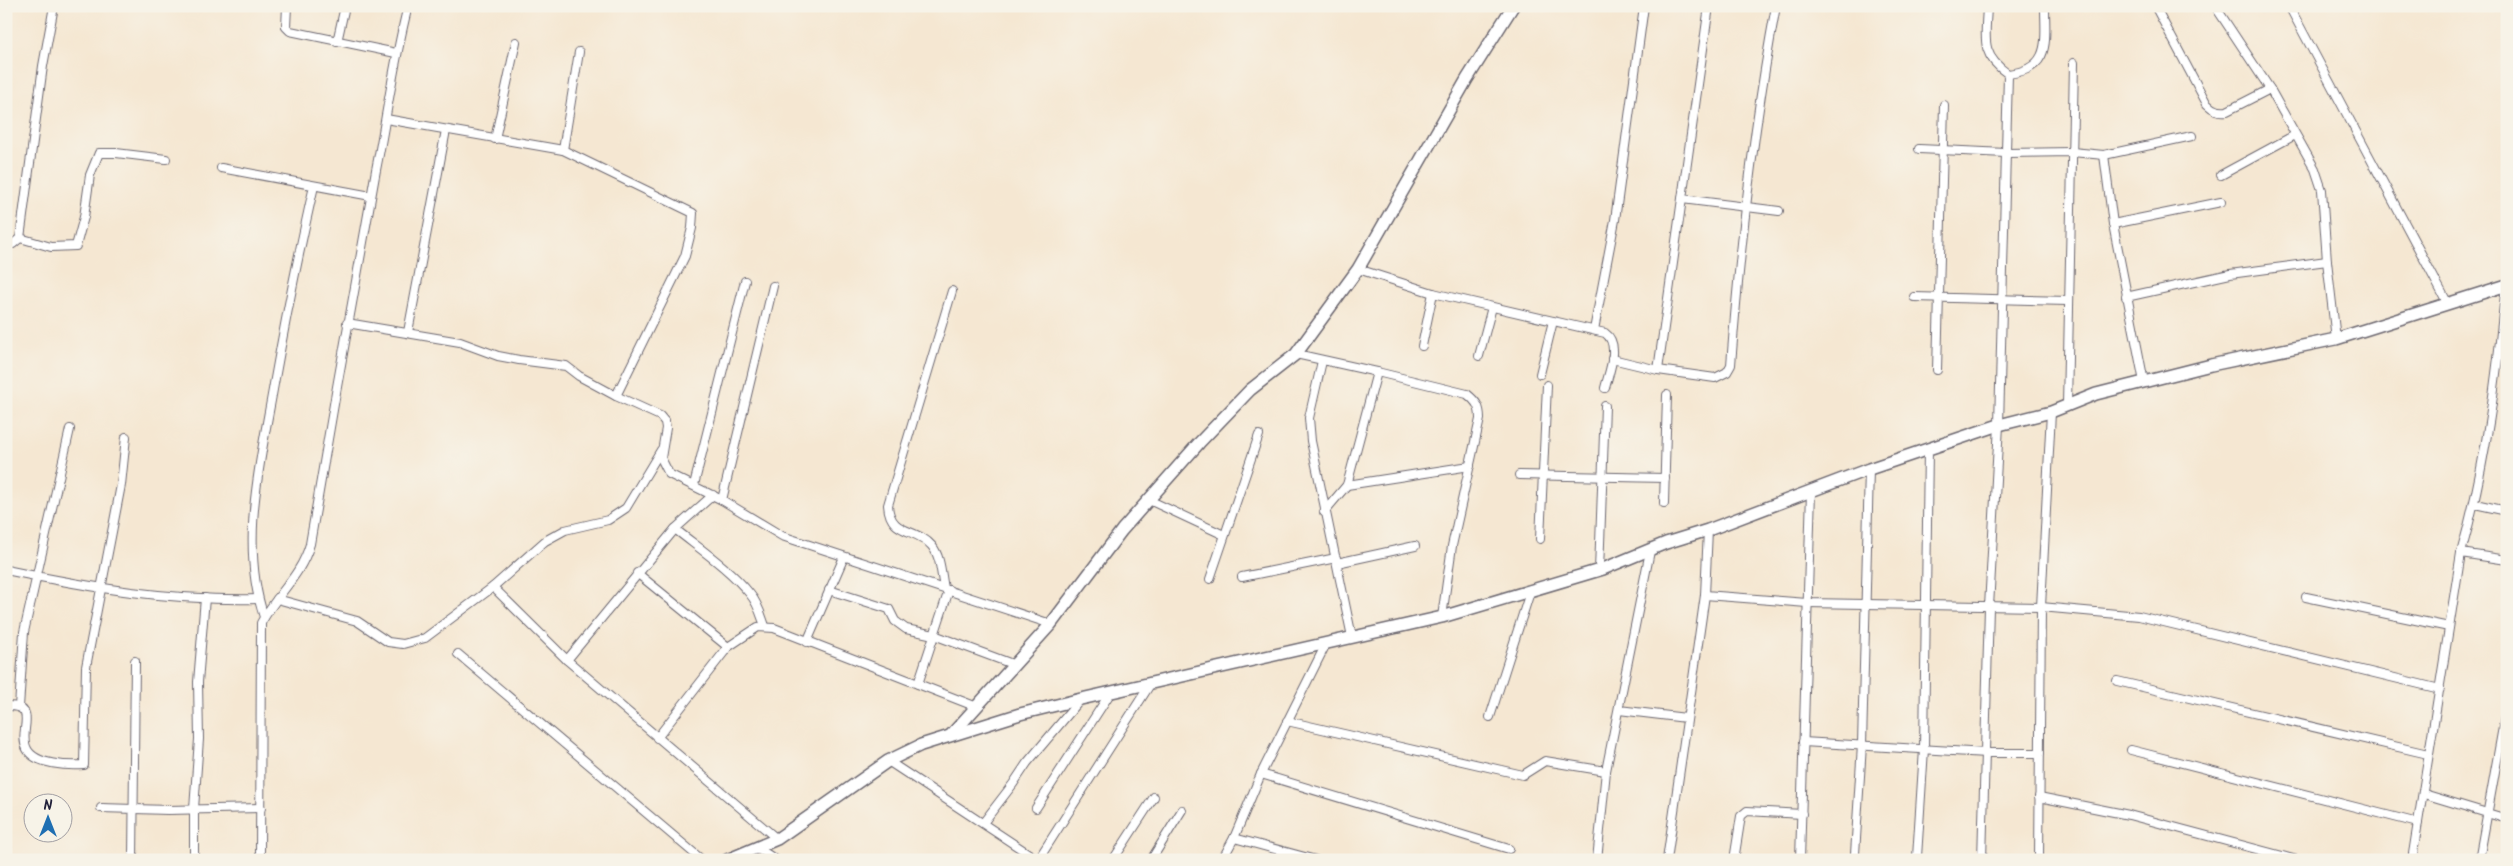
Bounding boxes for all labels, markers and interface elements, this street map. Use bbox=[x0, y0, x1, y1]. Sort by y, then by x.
north arrow bbox=[22, 794, 72, 844]
text: N bbox=[44, 795, 53, 817]

